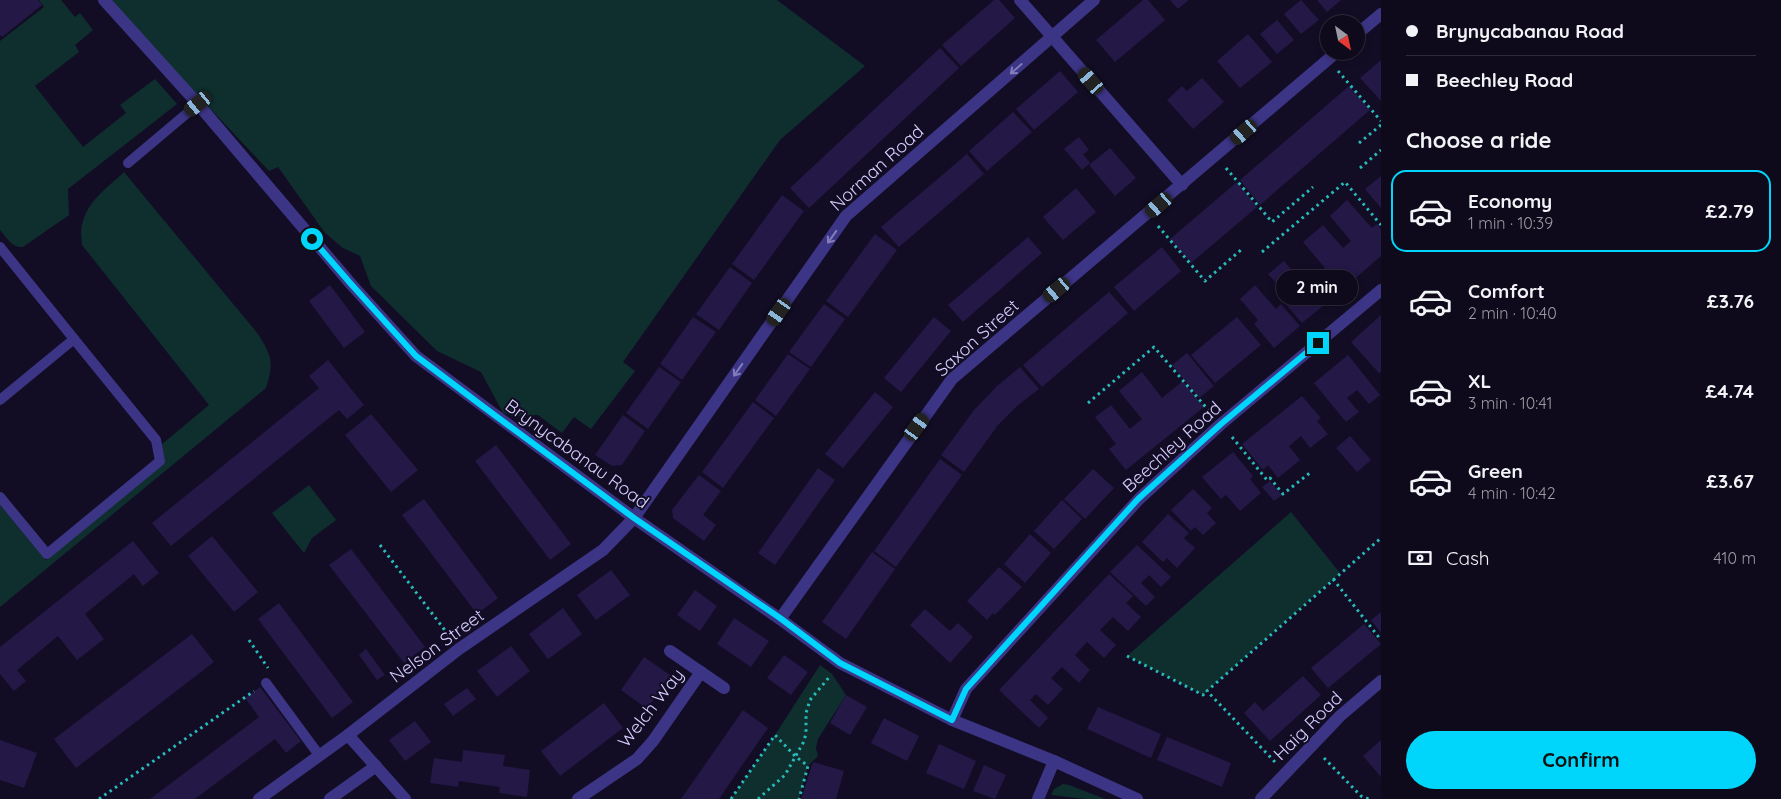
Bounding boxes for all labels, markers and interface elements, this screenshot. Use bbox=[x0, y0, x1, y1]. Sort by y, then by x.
north arrow bbox=[1320, 15, 1365, 60]
map controls bbox=[1320, 15, 1365, 60]
text: Brynycabanau Road bbox=[1436, 19, 1624, 43]
one-way arrow bbox=[1009, 63, 1022, 74]
car bbox=[1075, 65, 1106, 97]
text: Beechley Road bbox=[1436, 68, 1573, 92]
car bbox=[181, 89, 214, 119]
car bbox=[1227, 116, 1260, 148]
street label: Norman Road bbox=[825, 120, 928, 216]
text: Choose a ride bbox=[1406, 126, 1551, 154]
car bbox=[1142, 189, 1175, 221]
icon: car bbox=[1408, 189, 1453, 234]
text: Economy bbox=[1468, 189, 1552, 213]
text: £2.79 bbox=[1705, 199, 1754, 223]
text: 1 min · 10:39 bbox=[1468, 213, 1553, 233]
route start bbox=[301, 228, 323, 250]
one-way arrow bbox=[827, 229, 837, 243]
callout: 2 min bbox=[1277, 270, 1359, 306]
car bbox=[1040, 275, 1073, 305]
text: 2 min bbox=[1296, 277, 1338, 297]
icon: car bbox=[1408, 279, 1453, 324]
text: Comfort bbox=[1468, 279, 1545, 303]
text: £3.76 bbox=[1707, 289, 1754, 313]
street label: Saxon Street bbox=[930, 294, 1023, 381]
car bbox=[764, 295, 793, 329]
text: 2 min · 10:40 bbox=[1468, 303, 1557, 323]
route end bbox=[1307, 332, 1329, 354]
one-way arrow bbox=[733, 363, 743, 377]
icon: car bbox=[1408, 369, 1453, 414]
text: XL bbox=[1468, 369, 1491, 393]
text: £4.74 bbox=[1705, 379, 1754, 403]
text: 3 min · 10:41 bbox=[1468, 393, 1553, 413]
street label: Brynycabanau Road bbox=[501, 394, 654, 514]
street label: Beechley Road bbox=[1117, 396, 1226, 497]
car bbox=[902, 410, 931, 444]
icon: car bbox=[1408, 459, 1453, 504]
text: Green bbox=[1468, 459, 1523, 483]
text: £3.67 bbox=[1706, 469, 1754, 493]
text: 4 min · 10:42 bbox=[1468, 483, 1556, 503]
icon: cash bbox=[1406, 544, 1434, 572]
text: Cash bbox=[1446, 546, 1490, 570]
text: 410 m bbox=[1713, 548, 1756, 568]
street label: Nelson Street bbox=[385, 604, 488, 688]
street label: Welch Way bbox=[613, 664, 689, 752]
street label: Haig Road bbox=[1268, 686, 1347, 765]
button: Confirm bbox=[1406, 731, 1756, 789]

